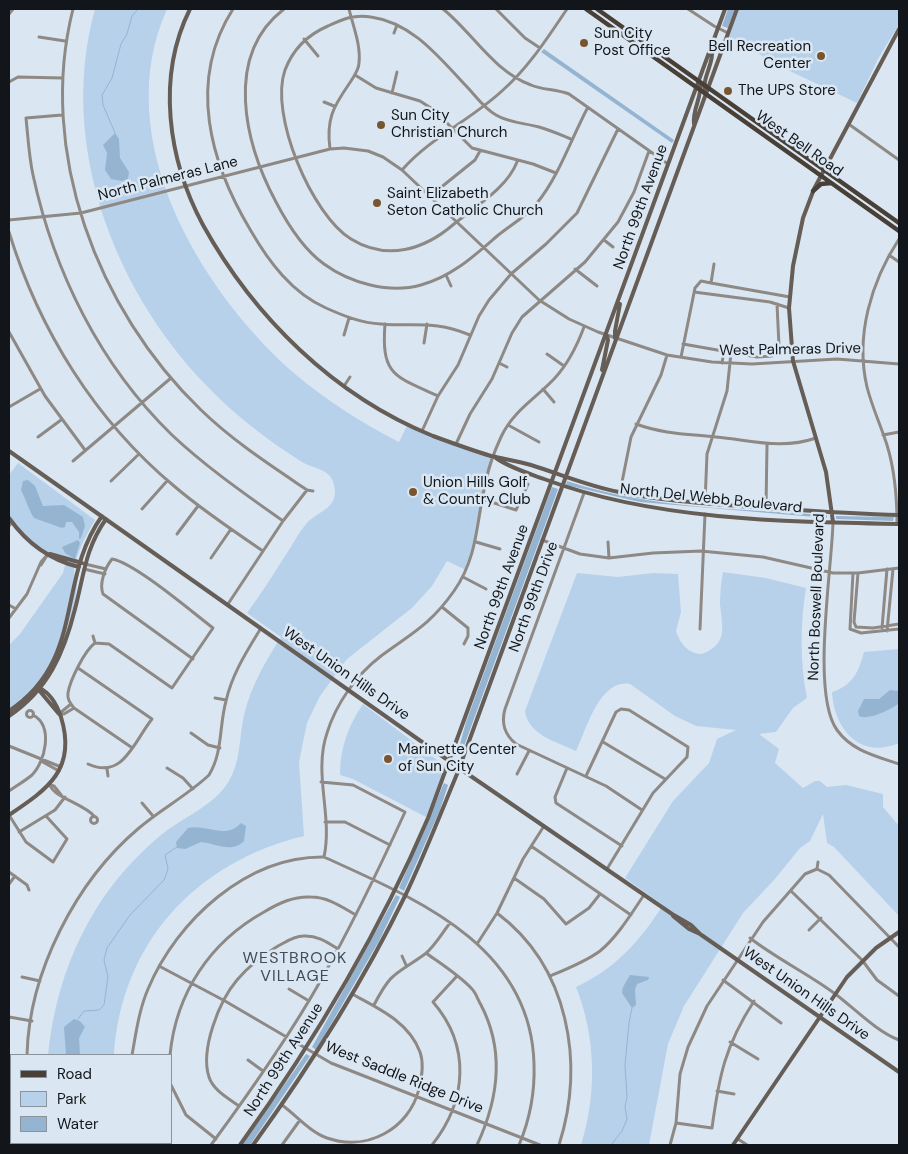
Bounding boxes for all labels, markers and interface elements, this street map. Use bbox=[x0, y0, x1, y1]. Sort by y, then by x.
place label: Sun City Post Office bbox=[594, 25, 670, 60]
marker: Sun City Post Office bbox=[578, 37, 590, 49]
place label: Bell Recreation Center bbox=[708, 38, 811, 73]
marker: Bell Recreation Center bbox=[815, 50, 827, 62]
place label: The UPS Store bbox=[738, 82, 836, 100]
marker: The UPS Store bbox=[722, 85, 734, 97]
place label: Sun City Christian Church bbox=[391, 107, 507, 142]
street label: West Bell Road bbox=[752, 107, 846, 181]
marker: Sun City Christian Church bbox=[375, 119, 387, 131]
street label: North 99th Avenue bbox=[610, 142, 672, 272]
street label: North Palmeras Lane bbox=[96, 153, 240, 205]
place label: Saint Elizabeth Seton Catholic Church bbox=[387, 185, 543, 220]
marker: Saint Elizabeth Seton Catholic Church bbox=[371, 197, 383, 209]
street label: West Palmeras Drive bbox=[719, 340, 861, 360]
place label: Union Hills Golf & Country Club bbox=[423, 474, 531, 509]
street label: North Del Webb Boulevard bbox=[619, 480, 803, 518]
marker: Union Hills Golf & Country Club bbox=[407, 486, 419, 498]
street label: North Boswell Boulevard bbox=[805, 513, 829, 681]
street label: North 99th Avenue bbox=[471, 522, 533, 652]
street label: North 99th Drive bbox=[506, 539, 562, 655]
street label: West Union Hills Drive bbox=[279, 623, 413, 725]
place label: Marinette Center of Sun City bbox=[398, 741, 516, 776]
marker: Marinette Center of Sun City bbox=[382, 753, 394, 765]
street label: West Union Hills Drive bbox=[739, 943, 873, 1045]
district label: WESTBROOK VILLAGE bbox=[241, 949, 349, 987]
street label: North 99th Avenue bbox=[241, 1000, 327, 1120]
street label: West Saddle Ridge Drive bbox=[322, 1038, 486, 1118]
legend bbox=[10, 1054, 172, 1144]
text: Road bbox=[57, 1064, 92, 1084]
text: Park bbox=[57, 1089, 87, 1109]
text: Water bbox=[57, 1114, 98, 1134]

